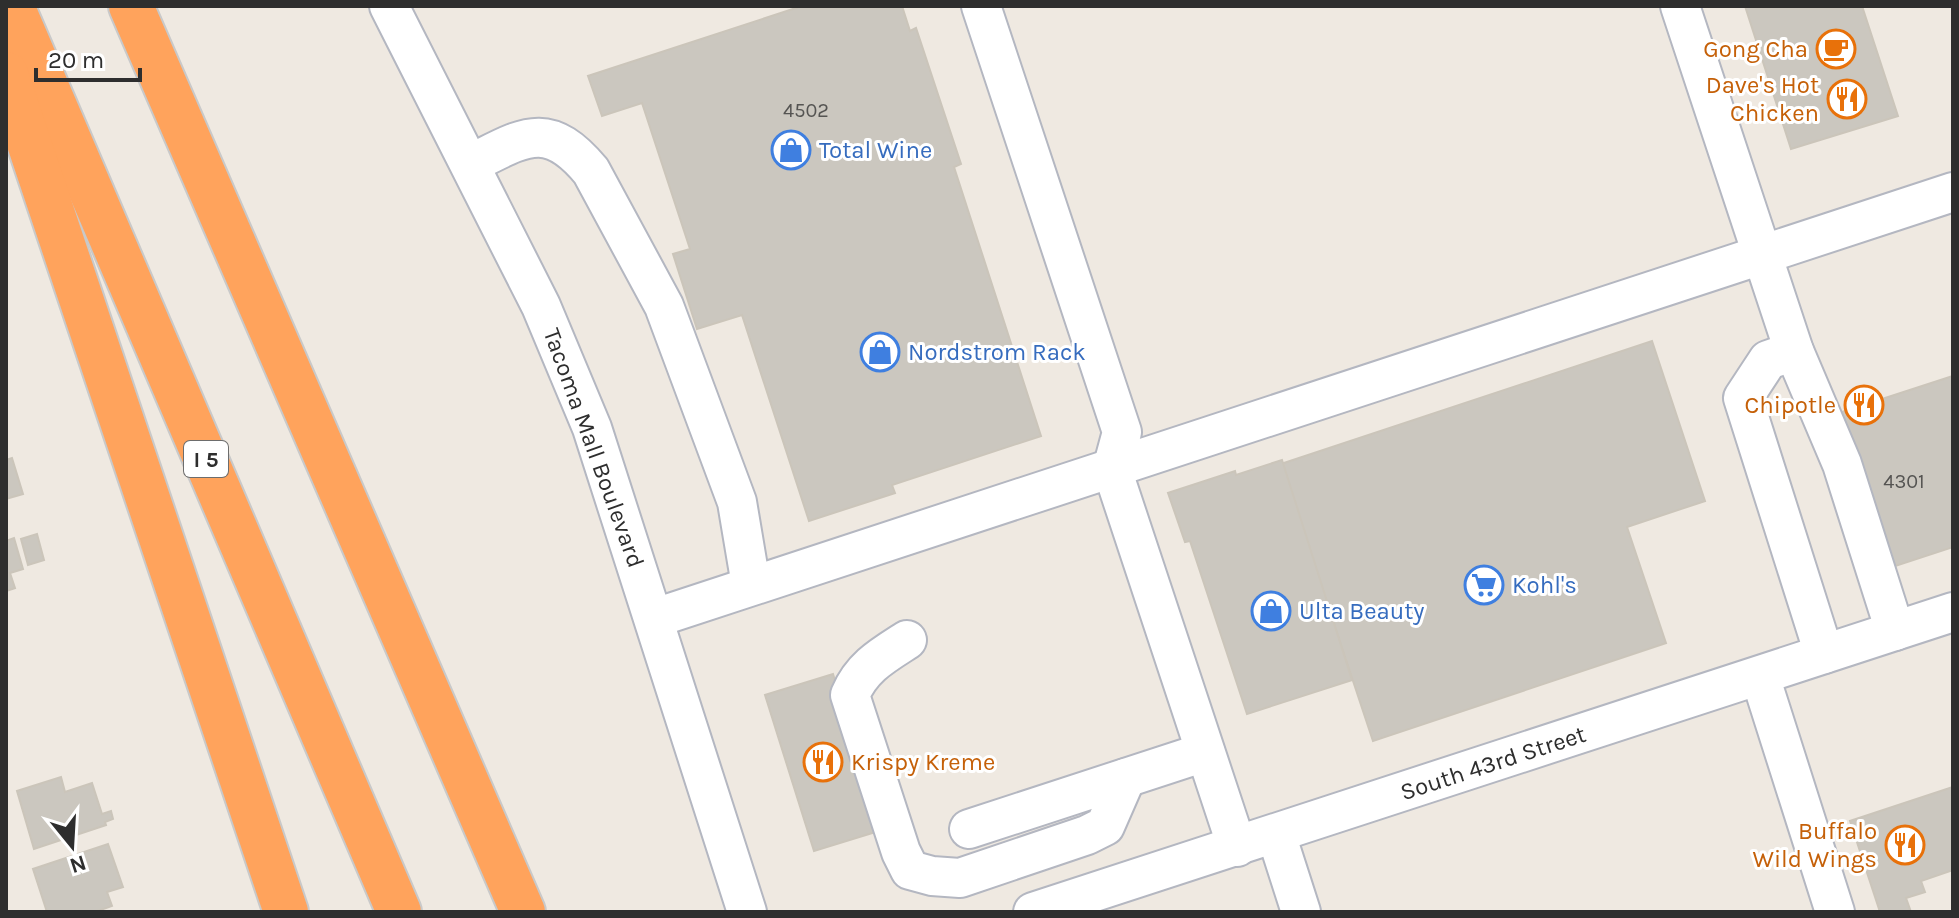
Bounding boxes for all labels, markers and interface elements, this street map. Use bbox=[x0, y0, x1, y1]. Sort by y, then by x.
cafe icon: Gong Cha bbox=[1815, 28, 1857, 70]
scale bar bbox=[36, 32, 140, 82]
place label: Gong Cha bbox=[1703, 35, 1808, 63]
text: 20 m bbox=[48, 46, 104, 74]
place label: Dave's Hot Chicken bbox=[1706, 71, 1819, 127]
restaurant icon: Dave's Hot Chicken bbox=[1826, 78, 1868, 120]
house number: 4502 bbox=[783, 99, 829, 122]
shop icon: Total Wine bbox=[770, 129, 812, 171]
place label: Total Wine bbox=[819, 136, 932, 164]
street label: Tacoma Mall Boulevard bbox=[538, 325, 650, 571]
shop icon: Nordstrom Rack bbox=[859, 331, 901, 373]
place label: Nordstrom Rack bbox=[908, 338, 1086, 366]
restaurant icon: Chipotle bbox=[1843, 384, 1885, 426]
place label: Chipotle bbox=[1744, 391, 1836, 419]
road number: I 5 bbox=[184, 441, 228, 477]
house number: 4301 bbox=[1883, 470, 1925, 493]
supermarket icon: Kohl's bbox=[1463, 564, 1505, 606]
place label: Kohl's bbox=[1512, 571, 1577, 599]
shop icon: Ulta Beauty bbox=[1250, 590, 1292, 632]
place label: Ulta Beauty bbox=[1299, 597, 1425, 625]
street label: South 43rd Street bbox=[1397, 720, 1589, 806]
restaurant icon: Krispy Kreme bbox=[802, 741, 844, 783]
place label: Krispy Kreme bbox=[851, 748, 995, 776]
north arrow bbox=[32, 806, 112, 886]
place label: Buffalo Wild Wings bbox=[1752, 817, 1877, 873]
restaurant icon: Buffalo Wild Wings bbox=[1884, 824, 1926, 866]
text: N bbox=[66, 849, 89, 879]

